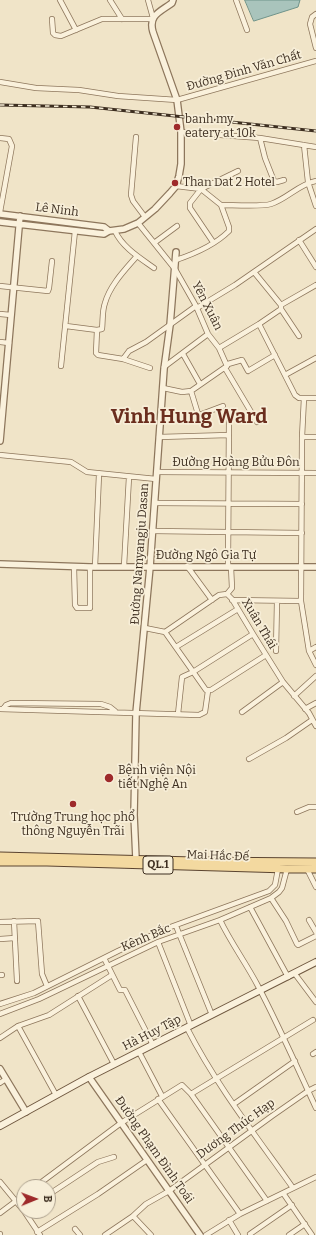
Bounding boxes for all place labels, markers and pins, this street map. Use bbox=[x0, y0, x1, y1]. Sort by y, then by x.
place label: banh my eatery at 10k bbox=[185, 113, 256, 141]
marker: banh my eatery at 10k bbox=[172, 122, 182, 132]
place label: Than Dat 2 Hotel bbox=[183, 176, 275, 190]
marker: Than Dat 2 Hotel bbox=[170, 178, 180, 188]
place label: Bệnh viện Nội tiết Nghệ An bbox=[118, 764, 196, 792]
marker: Bệnh viện Nội tiết Nghệ An bbox=[103, 772, 115, 784]
marker: Trường Trung học phổ thông Nguyễn Trãi bbox=[68, 799, 78, 809]
place label: Trường Trung học phổ thông Nguyễn Trãi bbox=[11, 811, 135, 839]

